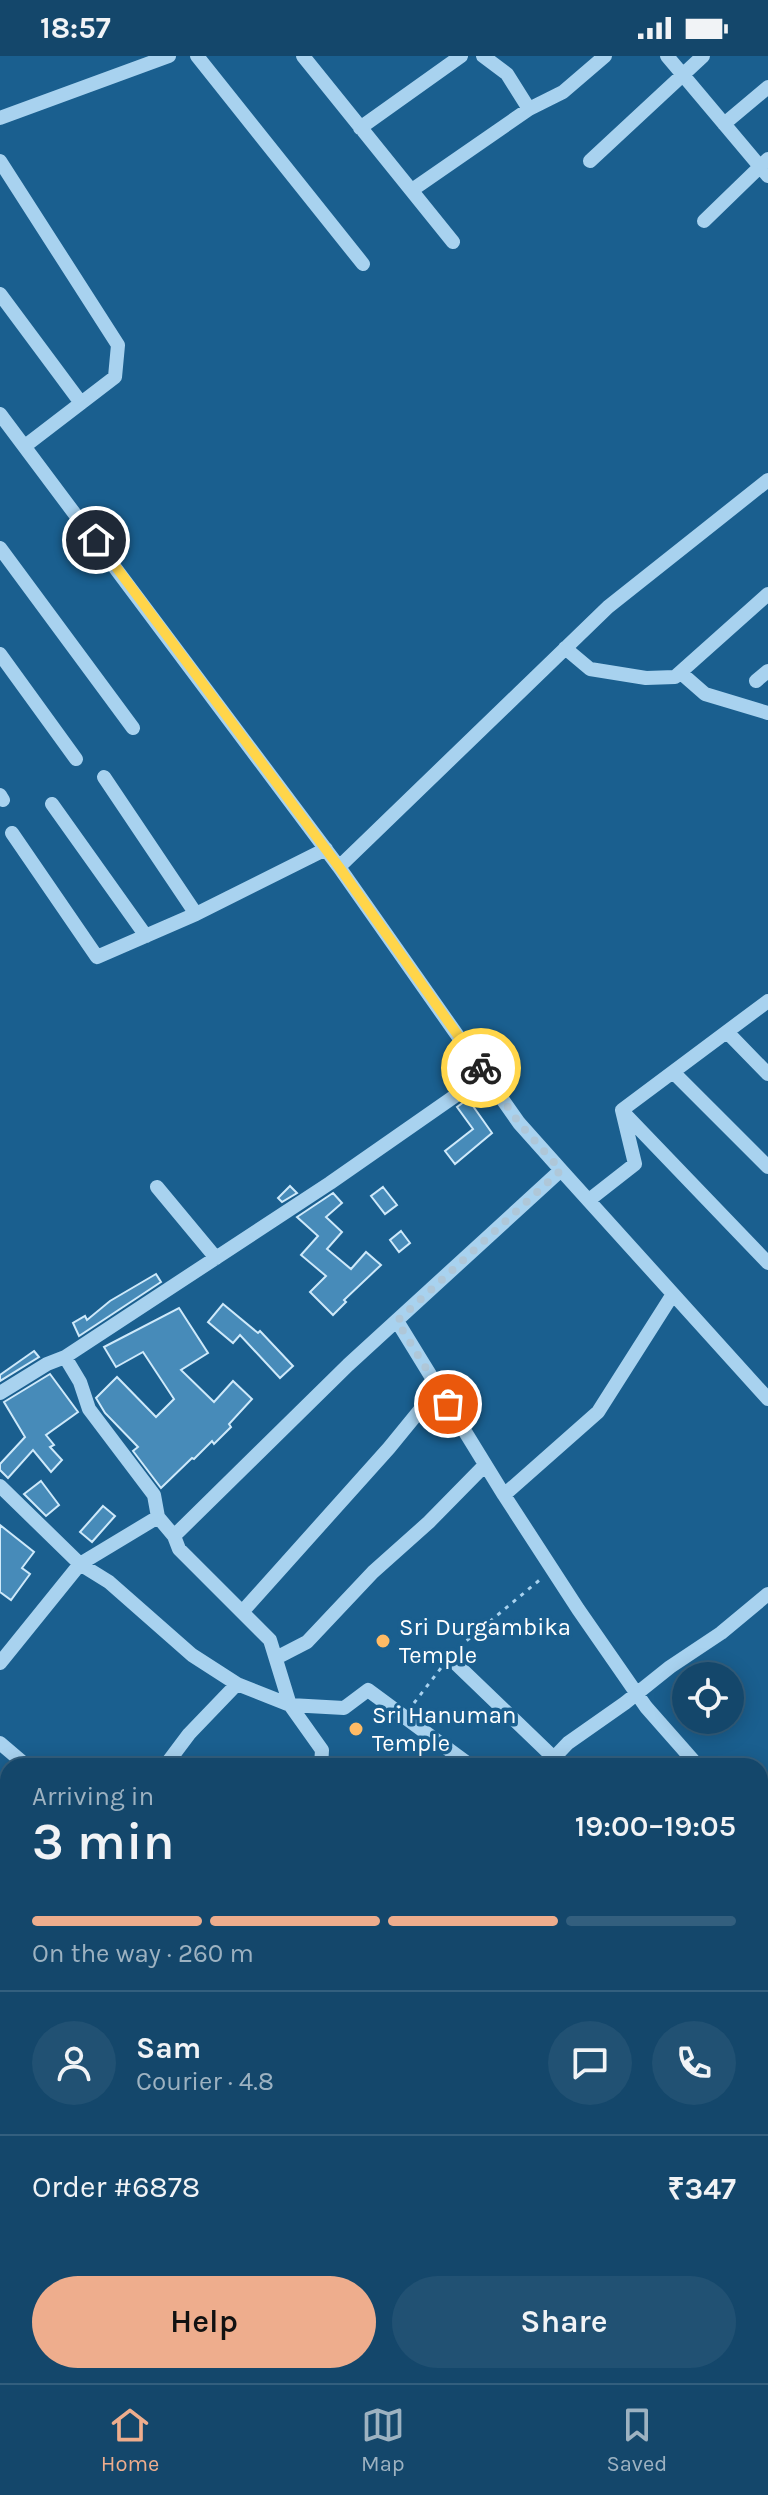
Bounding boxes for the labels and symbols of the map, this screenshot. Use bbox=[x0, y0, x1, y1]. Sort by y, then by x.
pin bbox=[62, 506, 130, 574]
courier bbox=[441, 1028, 521, 1108]
pin bbox=[414, 1370, 482, 1438]
place label: Sri Durgambika Temple bbox=[399, 1613, 571, 1669]
marker: Sri Durgambika Temple bbox=[374, 1632, 392, 1650]
place label: Sri Hanuman Temple bbox=[372, 1701, 516, 1757]
marker: Sri Hanuman Temple bbox=[347, 1720, 365, 1738]

